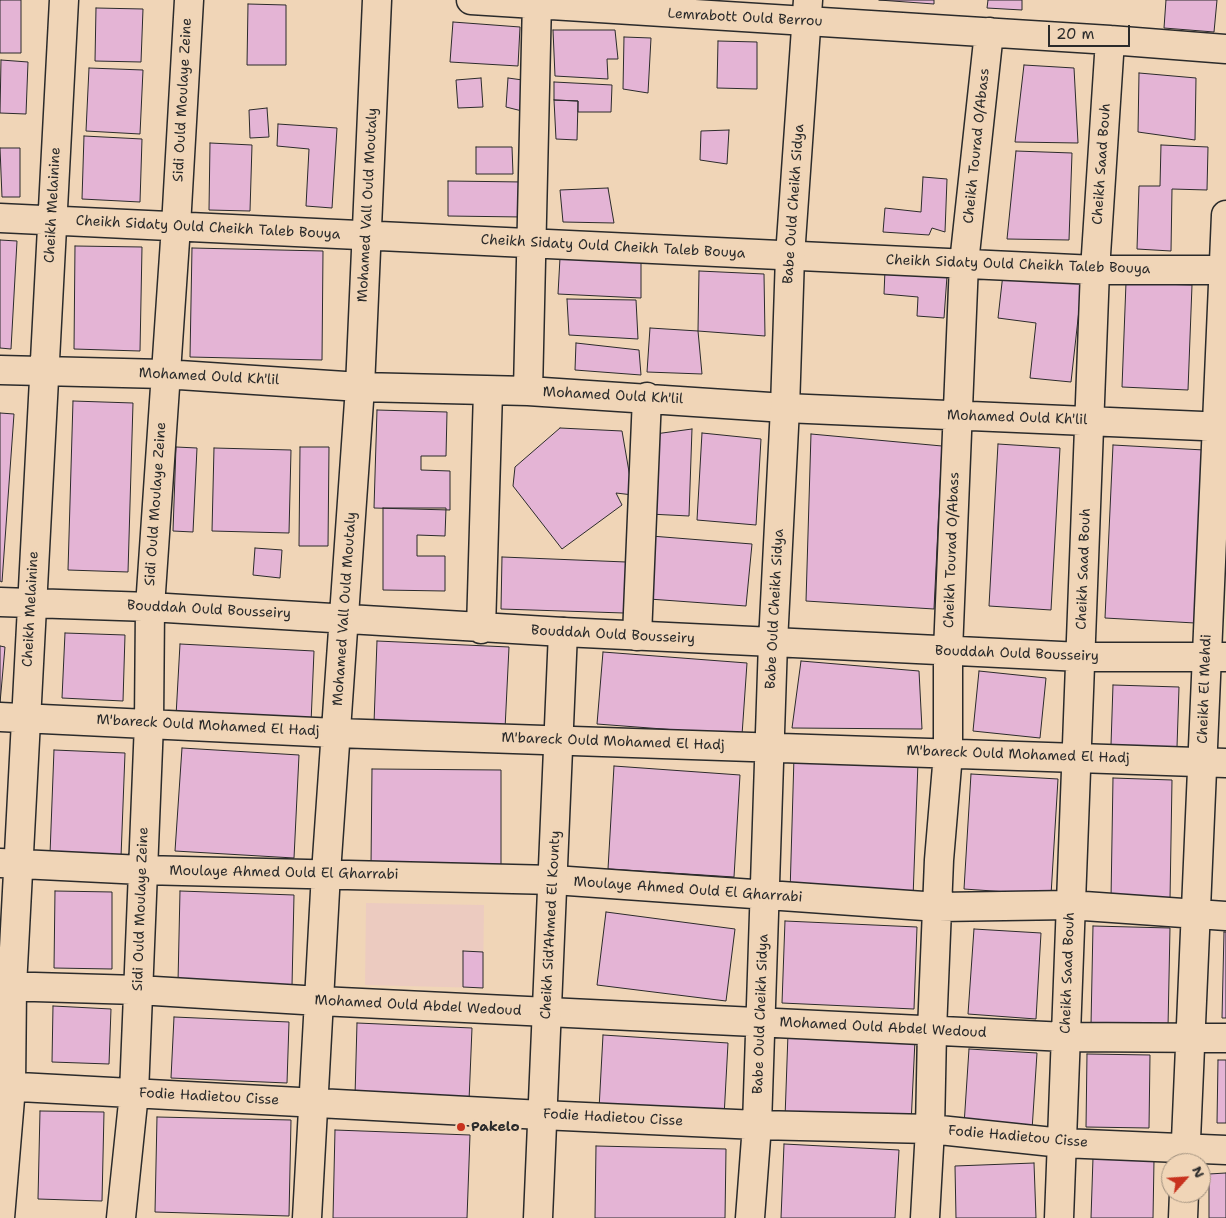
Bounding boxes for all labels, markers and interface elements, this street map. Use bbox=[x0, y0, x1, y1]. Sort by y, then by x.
street label: Lemrabott Ould Berrou bbox=[667, 6, 823, 30]
scale bar bbox=[1051, 15, 1134, 47]
street label: Sidi Ould Moulaye Zeine bbox=[170, 17, 196, 183]
text: 20 m bbox=[1056, 24, 1095, 44]
street label: Cheikh Tourad O/Abass bbox=[960, 67, 994, 225]
street label: Cheikh Saad Bouh bbox=[1089, 103, 1115, 225]
street label: Mohamed Vall Ould Moutaly bbox=[355, 107, 381, 303]
street label: Babe Ould Cheikh Sidya bbox=[780, 123, 808, 285]
street label: Cheikh Melainine bbox=[42, 147, 64, 263]
street label: Cheikh Sidaty Ould Cheikh Taleb Bouya bbox=[75, 213, 341, 243]
street label: Cheikh Sidaty Ould Cheikh Taleb Bouya bbox=[480, 232, 746, 262]
street label: Cheikh Sidaty Ould Cheikh Taleb Bouya bbox=[885, 252, 1151, 278]
street label: Mohamed Ould Kh'lil bbox=[138, 365, 280, 389]
street label: Mohamed Ould Kh'lil bbox=[542, 384, 684, 408]
street label: Mohamed Ould Kh'lil bbox=[946, 407, 1088, 429]
street label: Sidi Ould Moulaye Zeine bbox=[142, 421, 170, 587]
street label: Cheikh Tourad O/Abass bbox=[941, 472, 963, 628]
street label: Cheikh Saad Bouh bbox=[1073, 508, 1095, 630]
street label: Mohamed Vall Ould Moutaly bbox=[330, 511, 360, 707]
street label: Babe Ould Cheikh Sidya bbox=[762, 529, 788, 689]
street label: Cheikh Melainine bbox=[20, 551, 42, 667]
street label: Bouddah Ould Bousseiry bbox=[127, 597, 291, 623]
street label: Bouddah Ould Bousseiry bbox=[531, 622, 695, 648]
street label: Cheikh El Mehdi bbox=[1195, 634, 1215, 744]
street label: Bouddah Ould Bousseiry bbox=[935, 643, 1099, 665]
street label: M'bareck Ould Mohamed El Hadj bbox=[96, 712, 320, 740]
street label: M'bareck Ould Mohamed El Hadj bbox=[501, 730, 725, 754]
street label: M'bareck Ould Mohamed El Hadj bbox=[906, 743, 1130, 767]
street label: Sidi Ould Moulaye Zeine bbox=[130, 827, 152, 991]
street label: Cheikh Sid'Ahmed El Kounty bbox=[538, 830, 564, 1020]
street label: Moulaye Ahmed Ould El Gharrabi bbox=[169, 863, 399, 883]
street label: Moulaye Ahmed Ould El Gharrabi bbox=[573, 874, 803, 906]
street label: Cheikh Saad Bouh bbox=[1057, 912, 1079, 1034]
street label: Babe Ould Cheikh Sidya bbox=[750, 934, 772, 1094]
street label: Mohamed Ould Abdel Wedoud bbox=[314, 992, 522, 1020]
street label: Mohamed Ould Abdel Wedoud bbox=[779, 1014, 987, 1042]
street label: Fodie Hadietou Cisse bbox=[138, 1085, 280, 1109]
street label: Fodie Hadietou Cisse bbox=[542, 1106, 684, 1130]
place label: Pakelo bbox=[471, 1119, 520, 1135]
marker: Pakelo bbox=[455, 1121, 467, 1133]
street label: Fodie Hadietou Cisse bbox=[947, 1123, 1089, 1151]
north arrow bbox=[1161, 1153, 1211, 1203]
text: N bbox=[1188, 1163, 1209, 1181]

